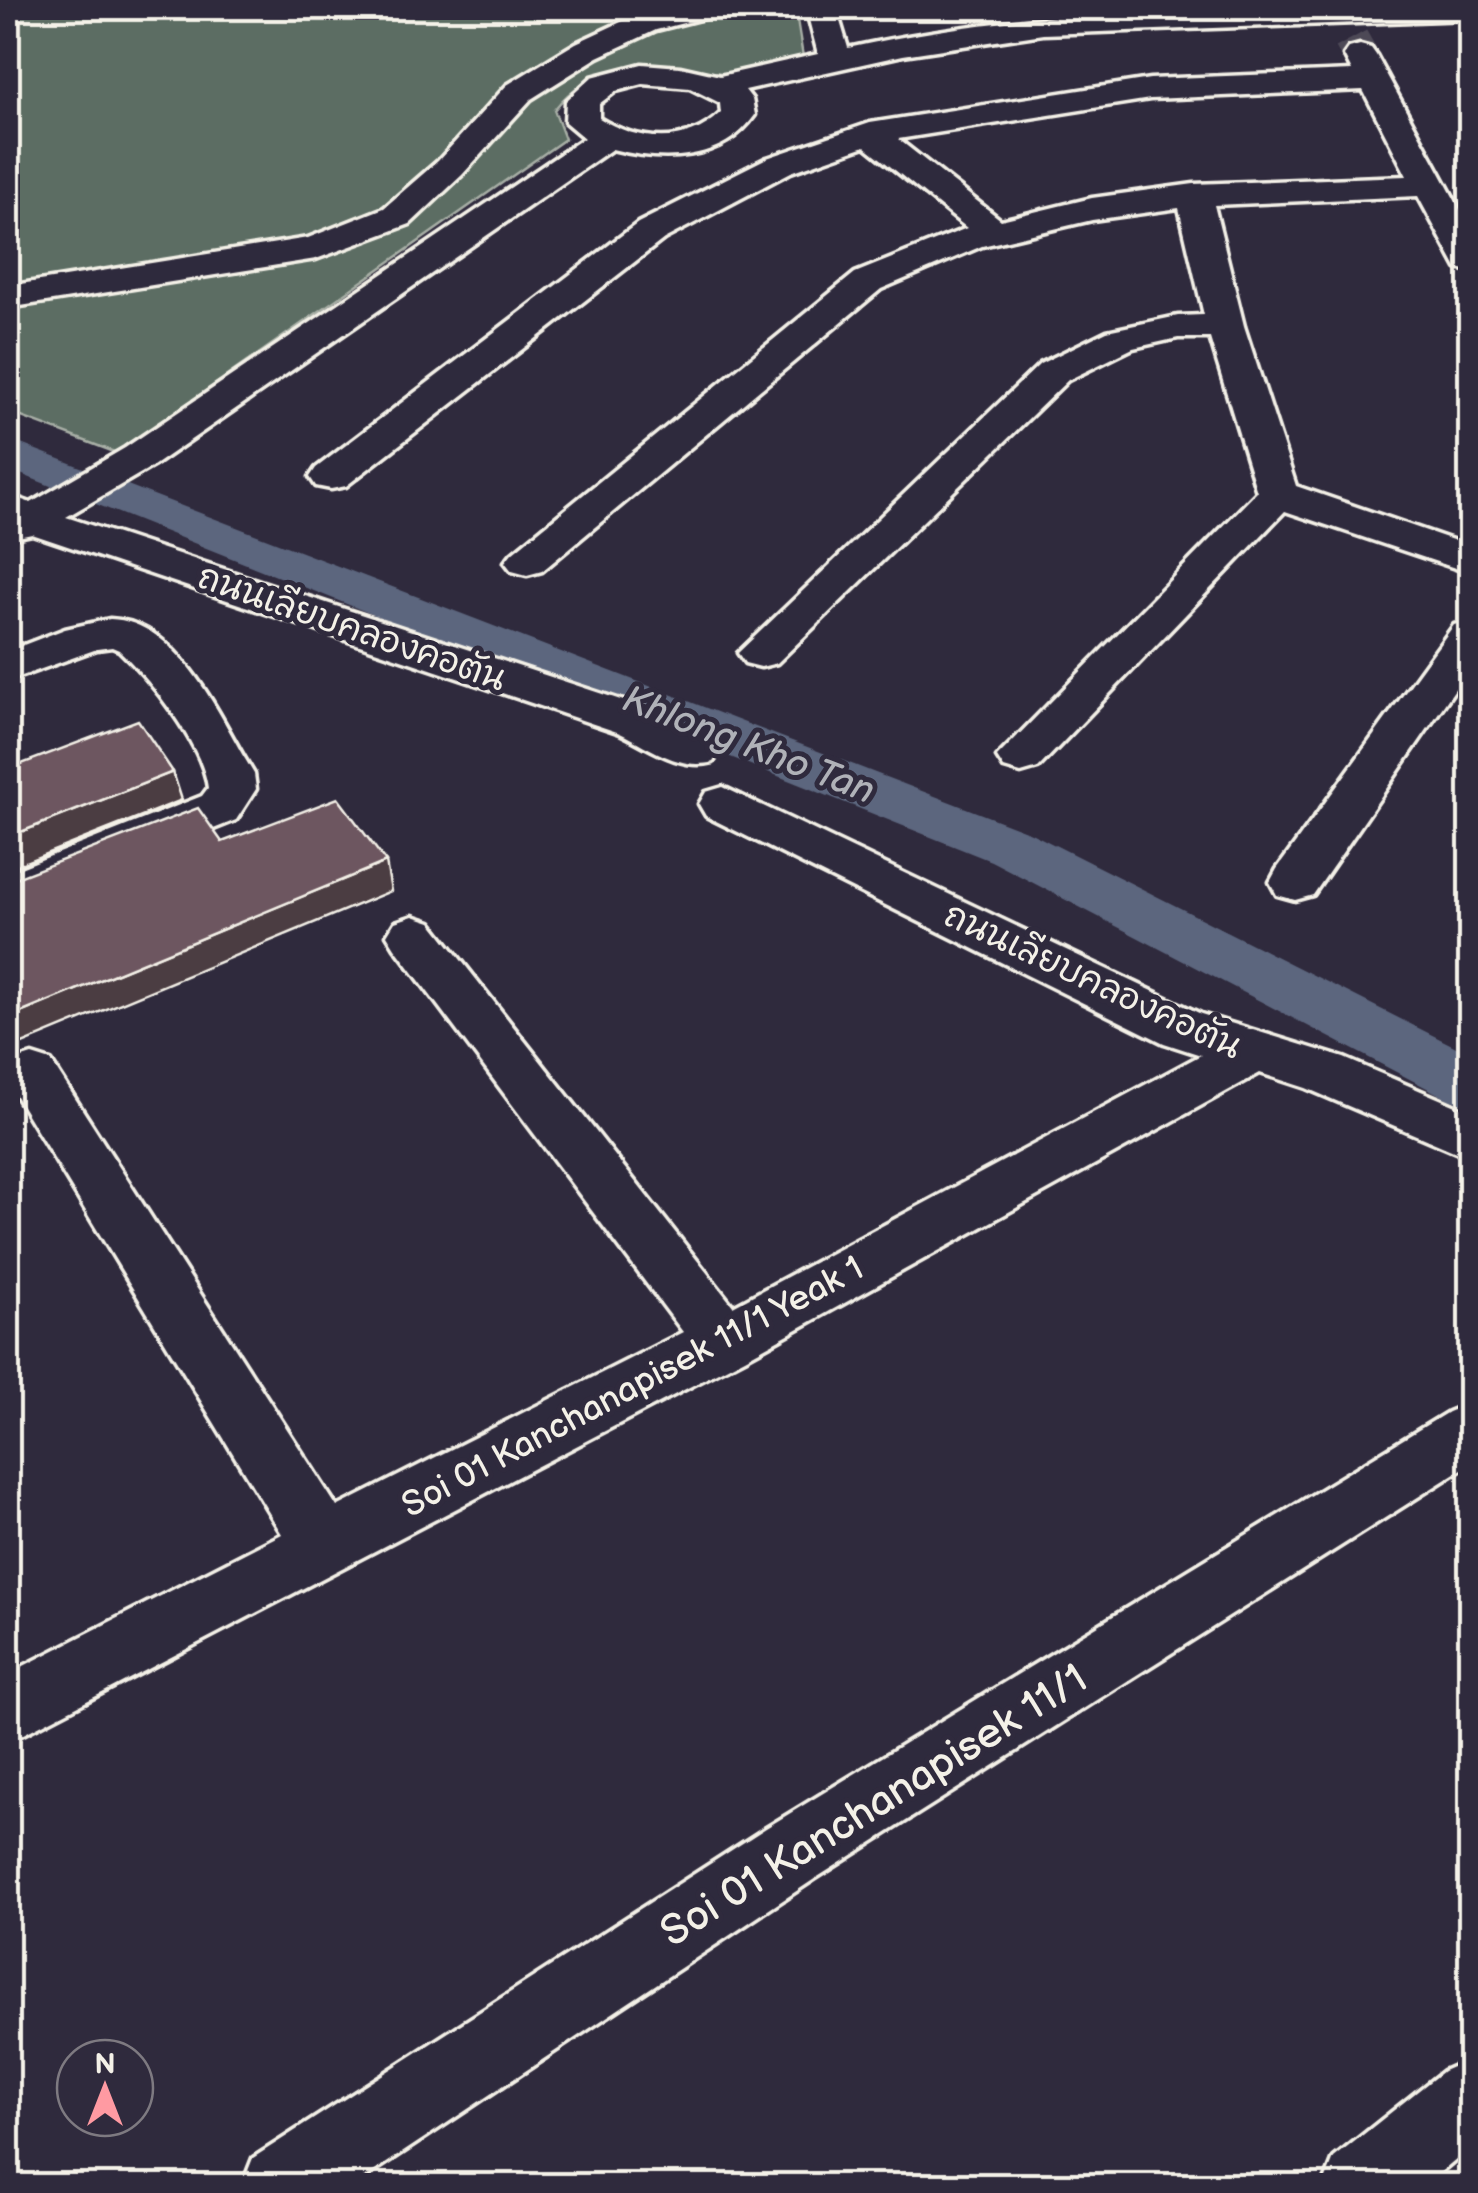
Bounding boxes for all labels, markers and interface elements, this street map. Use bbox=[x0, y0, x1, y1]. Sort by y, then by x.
street label: ถนนเลียบคลองคอตัน bbox=[192, 555, 512, 701]
water label: Khlong Kho Tan bbox=[616, 677, 881, 814]
street label: ถนนเลียบคลองคอตัน bbox=[937, 893, 1248, 1069]
street label: Soi 01 Kanchanapisek 11/1 Yeak 1 bbox=[395, 1247, 871, 1528]
street label: Soi 01 Kanchanapisek 11/1 bbox=[652, 1654, 1097, 1958]
north arrow bbox=[55, 2038, 155, 2138]
text: N bbox=[94, 2048, 116, 2081]

